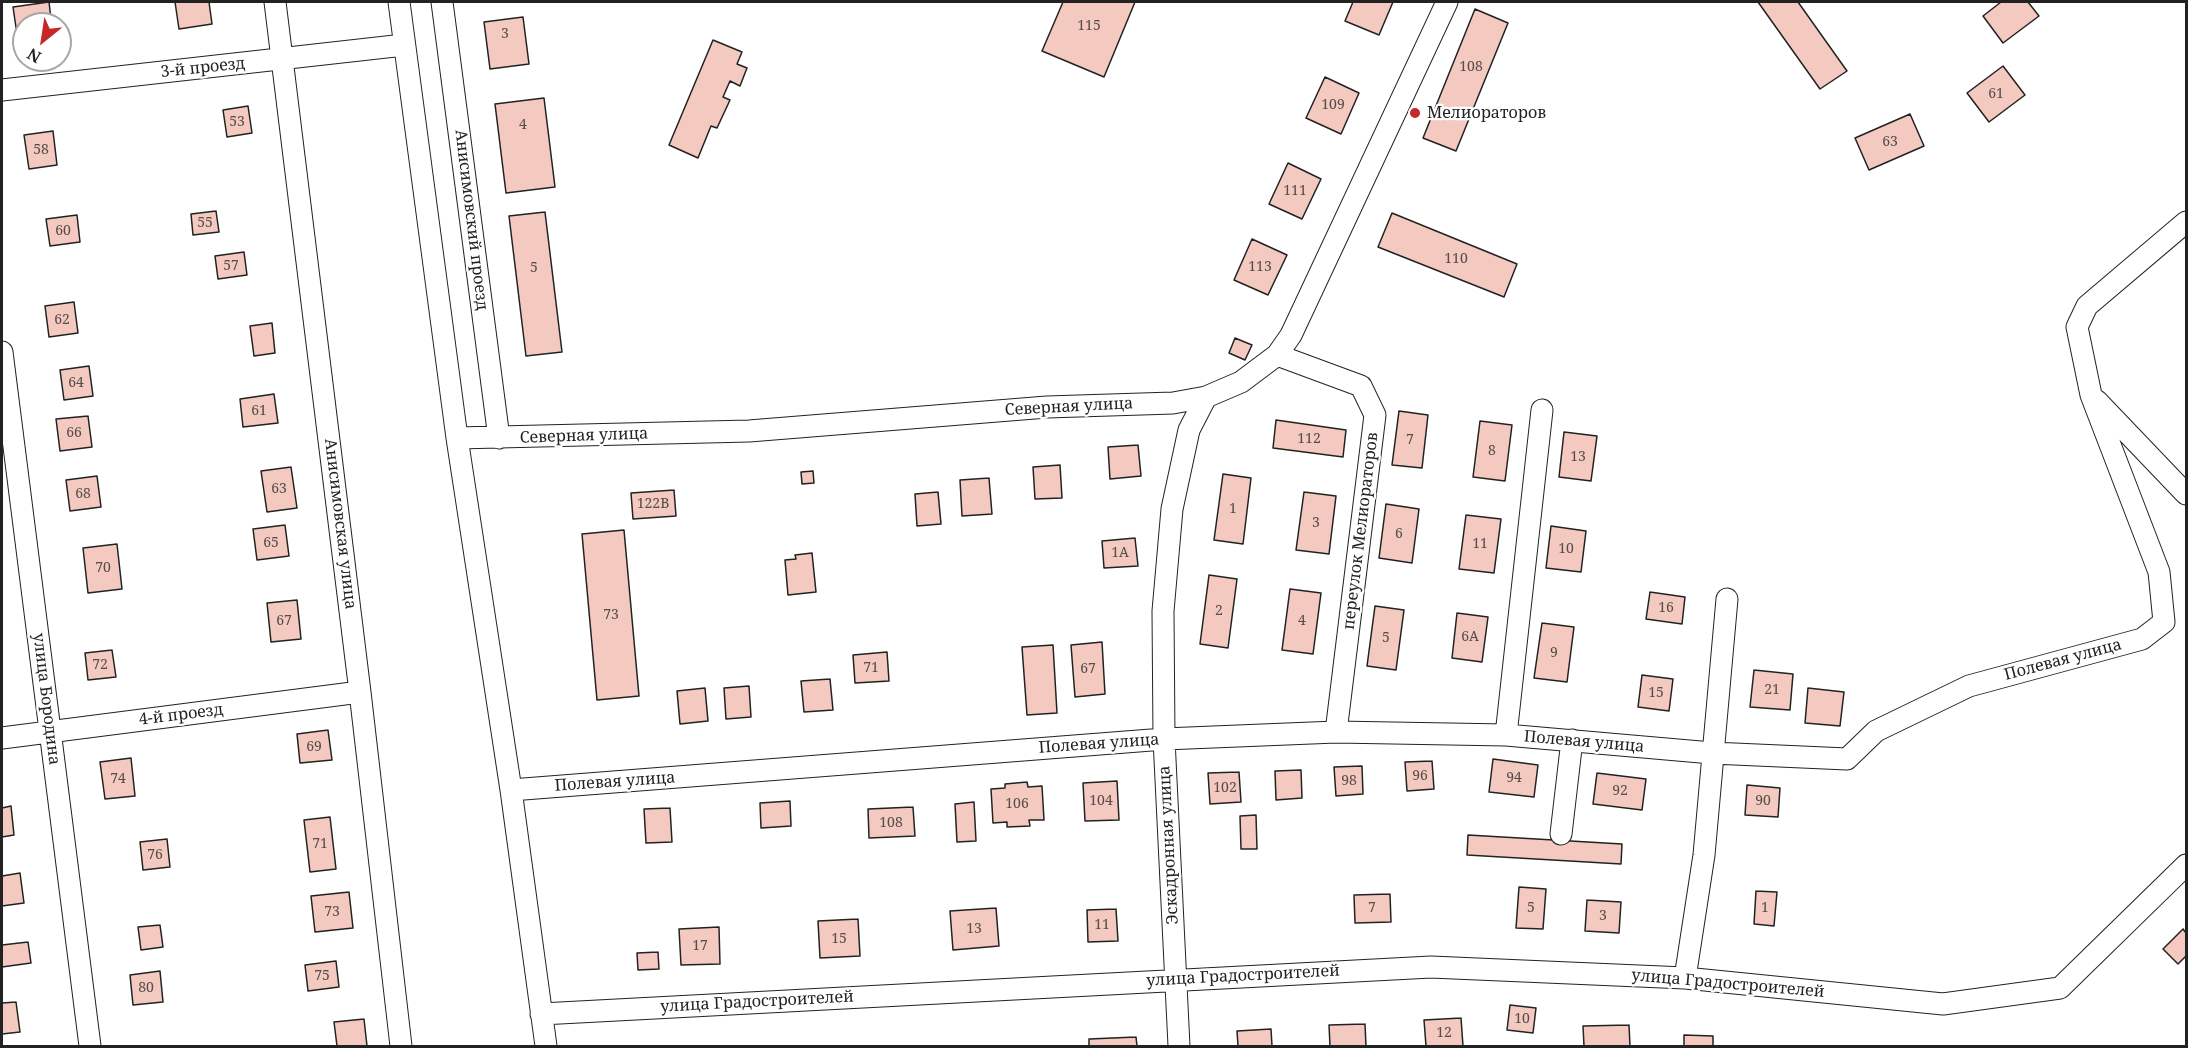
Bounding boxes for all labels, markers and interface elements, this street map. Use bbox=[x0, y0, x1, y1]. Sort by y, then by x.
north arrow bbox=[12, 12, 72, 72]
house number: 115 bbox=[1077, 18, 1101, 34]
house number: 3 bbox=[501, 26, 509, 42]
text: N bbox=[23, 43, 45, 69]
street label: 3-й проезд bbox=[160, 54, 246, 82]
house number: 108 bbox=[1459, 59, 1483, 75]
house number: 61 bbox=[1988, 86, 2004, 102]
house number: 109 bbox=[1321, 97, 1345, 113]
place label: Мелиораторов bbox=[1427, 103, 1546, 123]
marker: Мелиораторов bbox=[1408, 106, 1422, 120]
house number: 53 bbox=[229, 114, 245, 130]
house number: 4 bbox=[519, 117, 527, 133]
street label: Анисимовский проезд bbox=[450, 129, 492, 311]
house number: 63 bbox=[1882, 134, 1898, 150]
house number: 58 bbox=[33, 142, 49, 158]
house number: 111 bbox=[1283, 183, 1307, 199]
house number: 55 bbox=[197, 215, 213, 231]
house number: 60 bbox=[55, 223, 71, 239]
house number: 110 bbox=[1444, 251, 1468, 267]
house number: 57 bbox=[223, 258, 239, 274]
house number: 113 bbox=[1248, 259, 1272, 275]
house number: 5 bbox=[530, 260, 538, 276]
house number: 62 bbox=[54, 312, 70, 328]
house number: 64 bbox=[68, 375, 84, 391]
street label: Северная улица bbox=[1004, 394, 1134, 420]
house number: 61 bbox=[251, 403, 267, 419]
street label: Северная улица bbox=[519, 424, 649, 448]
house number: 66 bbox=[66, 425, 82, 441]
house number: 112 bbox=[1297, 431, 1321, 447]
street label: переулок Мелиораторов bbox=[1339, 431, 1383, 631]
house number: 7 bbox=[1406, 432, 1414, 448]
street label: Анисимовская улица bbox=[320, 438, 360, 610]
house number: 8 bbox=[1488, 443, 1496, 459]
house number: 13 bbox=[1570, 449, 1586, 465]
house number: 63 bbox=[271, 481, 287, 497]
house number: 68 bbox=[75, 486, 91, 502]
house number: 122В bbox=[637, 496, 669, 512]
house number: 1 bbox=[1229, 501, 1237, 517]
house number: 3 bbox=[1312, 515, 1320, 531]
house number: 6 bbox=[1395, 526, 1403, 542]
house number: 65 bbox=[263, 535, 279, 551]
house number: 11 bbox=[1472, 536, 1488, 552]
house number: 10 bbox=[1558, 541, 1574, 557]
house number: 1А bbox=[1111, 545, 1129, 561]
house number: 70 bbox=[95, 560, 111, 576]
house number: 16 bbox=[1658, 600, 1674, 616]
house number: 2 bbox=[1215, 603, 1223, 619]
house number: 73 bbox=[603, 607, 619, 623]
house number: 67 bbox=[276, 613, 292, 629]
house number: 4 bbox=[1298, 613, 1306, 629]
house number: 6А bbox=[1461, 629, 1479, 645]
house number: 5 bbox=[1382, 630, 1390, 646]
street label: улица Бородина bbox=[28, 632, 64, 766]
street label: Полевая улица bbox=[2002, 635, 2124, 685]
house number: 9 bbox=[1550, 645, 1558, 661]
house number: 72 bbox=[92, 657, 108, 673]
house number: 71 bbox=[863, 660, 879, 676]
house number: 67 bbox=[1080, 661, 1096, 677]
house number: 21 bbox=[1764, 682, 1780, 698]
house number: 15 bbox=[1648, 685, 1664, 701]
street label: 4-й проезд bbox=[138, 700, 224, 730]
street label: Полевая улица bbox=[1523, 727, 1645, 757]
street label: Полевая улица bbox=[1038, 730, 1160, 758]
house number: 69 bbox=[306, 739, 322, 755]
street label: Эскадронная улица bbox=[1155, 765, 1183, 925]
street label: Полевая улица bbox=[554, 768, 676, 796]
house number: 96 bbox=[1412, 768, 1428, 784]
house number: 94 bbox=[1506, 770, 1522, 786]
house number: 74 bbox=[110, 771, 126, 787]
house number: 98 bbox=[1341, 773, 1357, 789]
house number: 102 bbox=[1213, 780, 1237, 796]
house number: 92 bbox=[1612, 783, 1628, 799]
house number: 104 bbox=[1089, 793, 1113, 809]
house number: 90 bbox=[1755, 793, 1771, 809]
house number: 106 bbox=[1005, 796, 1029, 812]
house number: 108 bbox=[879, 815, 903, 831]
house number: 71 bbox=[312, 836, 328, 852]
house number: 76 bbox=[147, 847, 163, 863]
house number: 7 bbox=[1368, 900, 1376, 916]
house number: 5 bbox=[1527, 900, 1535, 916]
house number: 1 bbox=[1761, 900, 1769, 916]
house number: 73 bbox=[324, 904, 340, 920]
house number: 3 bbox=[1599, 908, 1607, 924]
house number: 11 bbox=[1094, 917, 1110, 933]
house number: 13 bbox=[966, 921, 982, 937]
house number: 15 bbox=[831, 931, 847, 947]
house number: 17 bbox=[692, 938, 708, 954]
street label: улица Градостроителей bbox=[1146, 961, 1340, 991]
street label: улица Градостроителей bbox=[1631, 966, 1825, 1002]
house number: 75 bbox=[314, 968, 330, 984]
house number: 80 bbox=[138, 980, 154, 996]
street label: улица Градостроителей bbox=[660, 987, 854, 1017]
house number: 10 bbox=[1514, 1011, 1530, 1027]
house number: 12 bbox=[1436, 1025, 1452, 1041]

